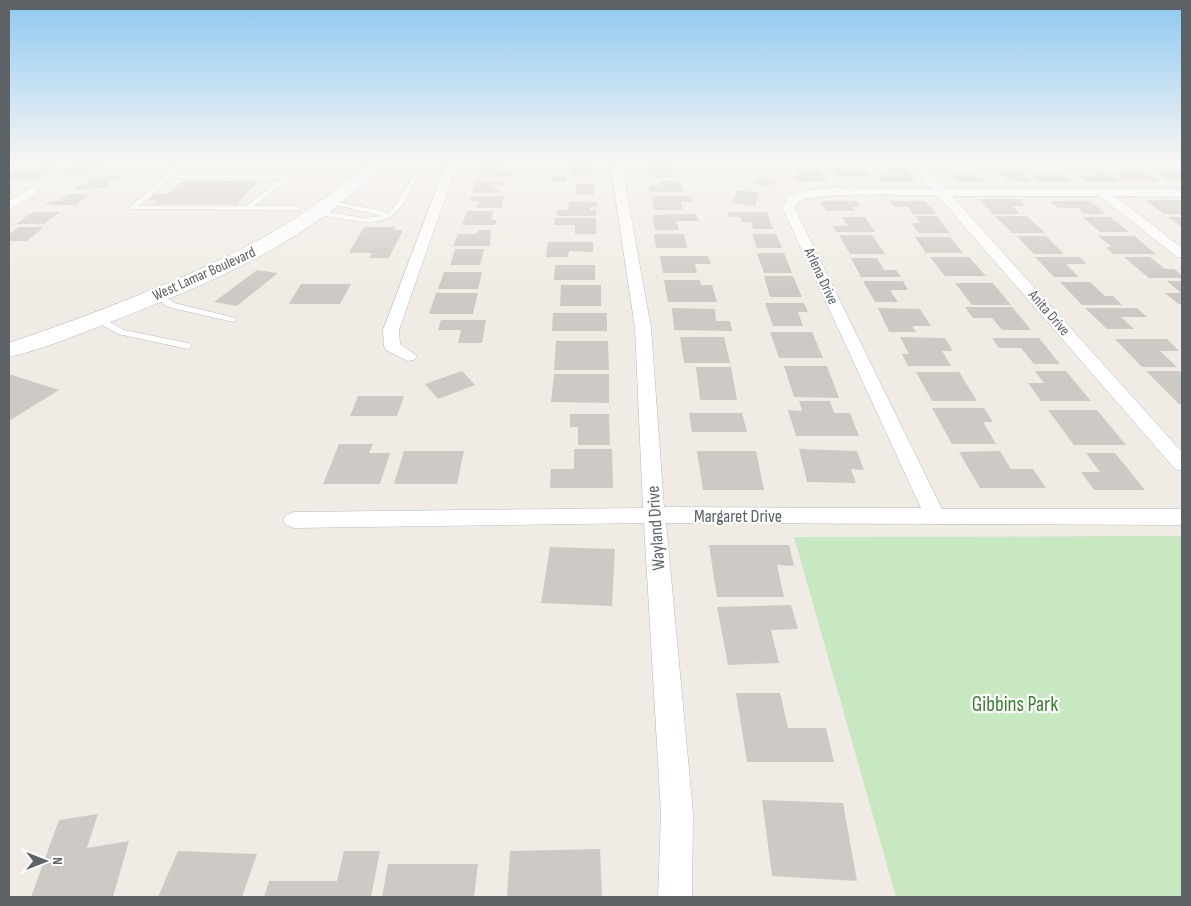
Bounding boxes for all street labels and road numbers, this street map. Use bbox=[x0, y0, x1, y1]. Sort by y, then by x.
street label: West Lamar Boulevard bbox=[149, 243, 259, 305]
street label: Arlena Drive bbox=[799, 244, 842, 307]
street label: Anita Drive bbox=[1023, 285, 1074, 340]
street label: Wayland Drive bbox=[643, 485, 669, 571]
street label: Margaret Drive bbox=[694, 506, 782, 527]

